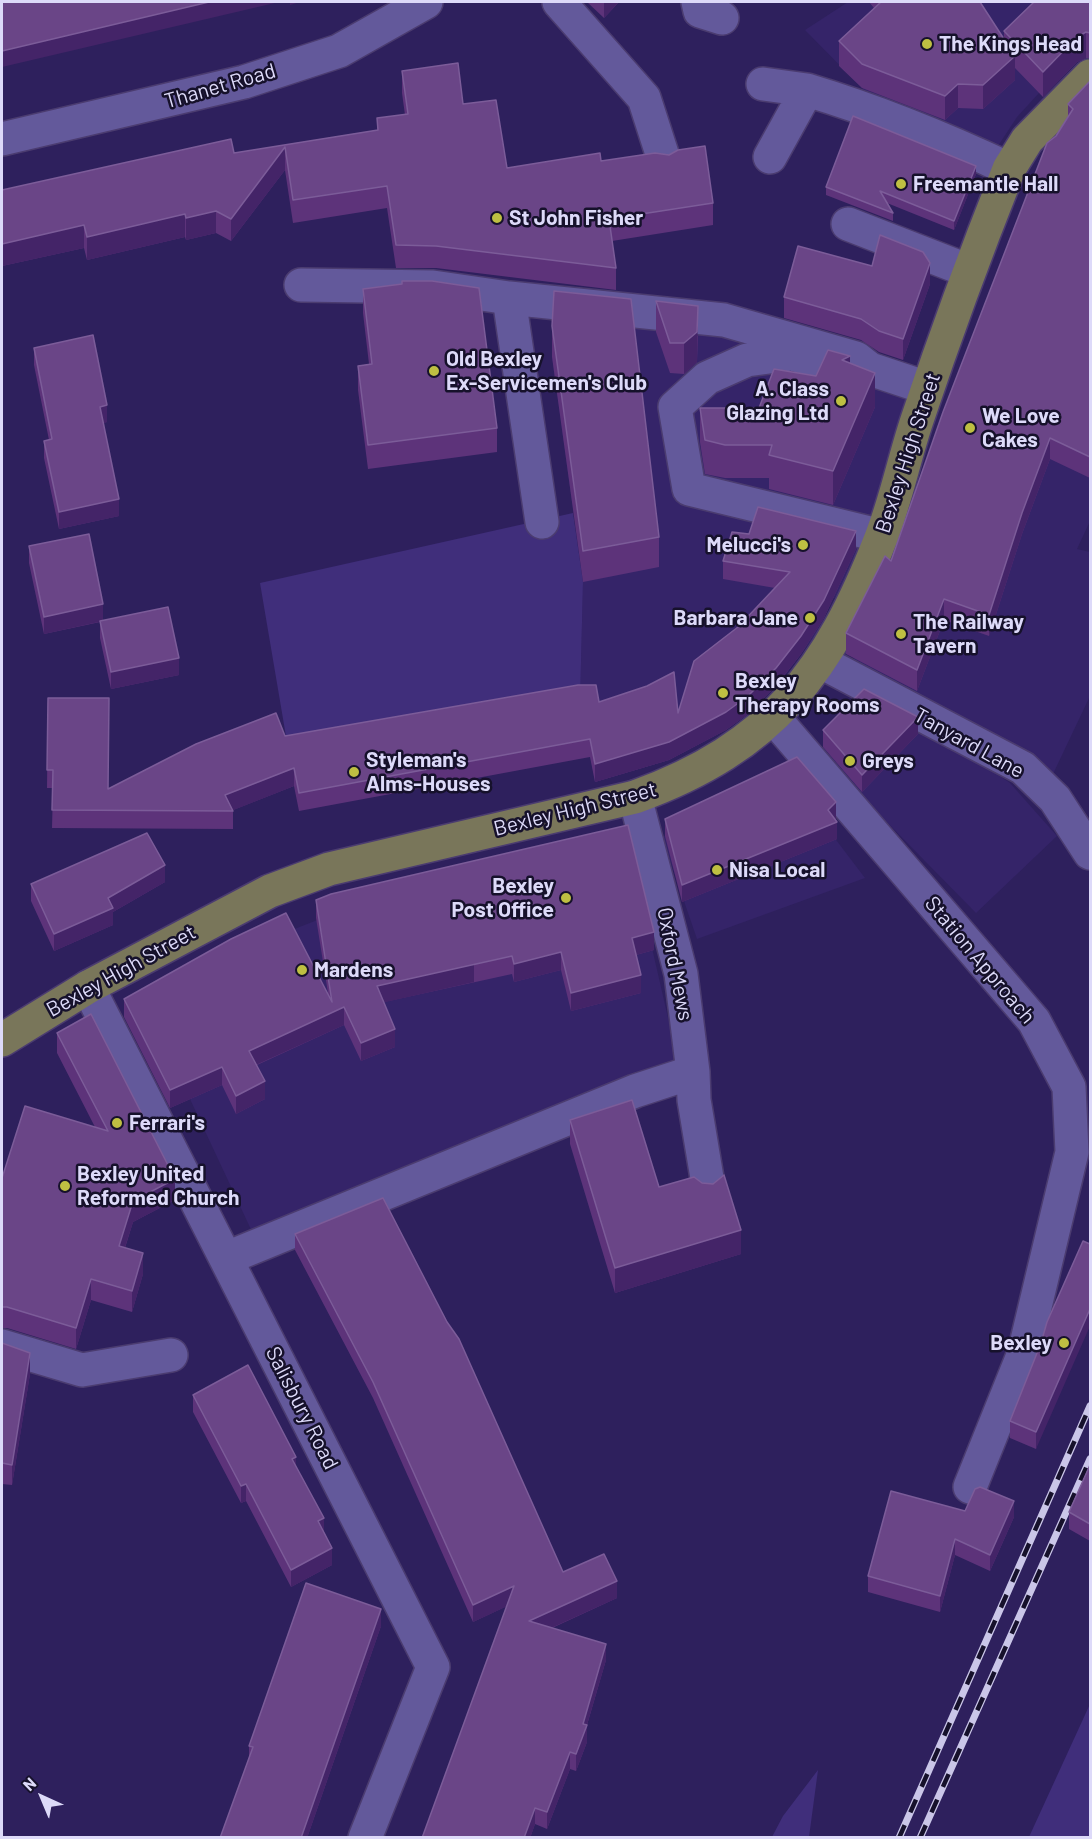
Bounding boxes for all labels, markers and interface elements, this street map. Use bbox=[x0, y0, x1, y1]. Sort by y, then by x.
place label: The Kings Head bbox=[939, 31, 1082, 57]
marker: The Kings Head bbox=[920, 37, 934, 51]
street label: Thanet Road bbox=[161, 58, 279, 114]
place label: Freemantle Hall bbox=[913, 171, 1058, 197]
marker: Freemantle Hall bbox=[894, 177, 908, 191]
place label: St John Fisher bbox=[509, 205, 643, 231]
marker: St John Fisher bbox=[490, 211, 504, 225]
place label: Old Bexley Ex-Servicemen's Club bbox=[446, 346, 647, 396]
marker: Old Bexley Ex-Servicemen's Club bbox=[427, 364, 441, 378]
street label: Bexley High Street bbox=[870, 370, 946, 536]
place label: A. Class Glazing Ltd bbox=[726, 376, 829, 426]
marker: A. Class Glazing Ltd bbox=[834, 394, 848, 408]
place label: We Love Cakes bbox=[982, 403, 1060, 453]
marker: We Love Cakes bbox=[963, 421, 977, 435]
place label: Melucci's bbox=[707, 532, 791, 558]
marker: Melucci's bbox=[796, 538, 810, 552]
place label: Barbara Jane bbox=[674, 605, 798, 631]
place label: The Railway Tavern bbox=[913, 609, 1024, 659]
marker: Barbara Jane bbox=[803, 611, 817, 625]
marker: The Railway Tavern bbox=[894, 627, 908, 641]
place label: Bexley Therapy Rooms bbox=[735, 668, 880, 718]
marker: Bexley Therapy Rooms bbox=[716, 686, 730, 700]
street label: Tanyard Lane bbox=[910, 702, 1028, 784]
place label: Styleman's Alms-Houses bbox=[366, 747, 491, 797]
place label: Greys bbox=[862, 748, 914, 774]
marker: Greys bbox=[843, 754, 857, 768]
marker: Styleman's Alms-Houses bbox=[347, 765, 361, 779]
street label: Bexley High Street bbox=[491, 777, 659, 841]
place label: Nisa Local bbox=[729, 857, 825, 883]
marker: Nisa Local bbox=[710, 863, 724, 877]
place label: Bexley Post Office bbox=[452, 873, 554, 923]
marker: Bexley Post Office bbox=[559, 891, 573, 905]
street label: Station Approach bbox=[919, 891, 1041, 1029]
street label: Oxford Mews bbox=[652, 905, 698, 1023]
street label: Bexley High Street bbox=[42, 920, 200, 1022]
place label: Mardens bbox=[314, 957, 393, 983]
marker: Mardens bbox=[295, 963, 309, 977]
place label: Ferrari's bbox=[129, 1110, 205, 1136]
marker: Ferrari's bbox=[110, 1116, 124, 1130]
place label: Bexley United Reformed Church bbox=[77, 1161, 239, 1211]
marker: Bexley United Reformed Church bbox=[58, 1179, 72, 1193]
place label: Bexley bbox=[990, 1330, 1052, 1356]
marker: Bexley bbox=[1057, 1336, 1071, 1350]
street label: Salisbury Road bbox=[260, 1342, 344, 1474]
north arrow bbox=[12, 1767, 72, 1827]
text: N bbox=[19, 1773, 40, 1794]

